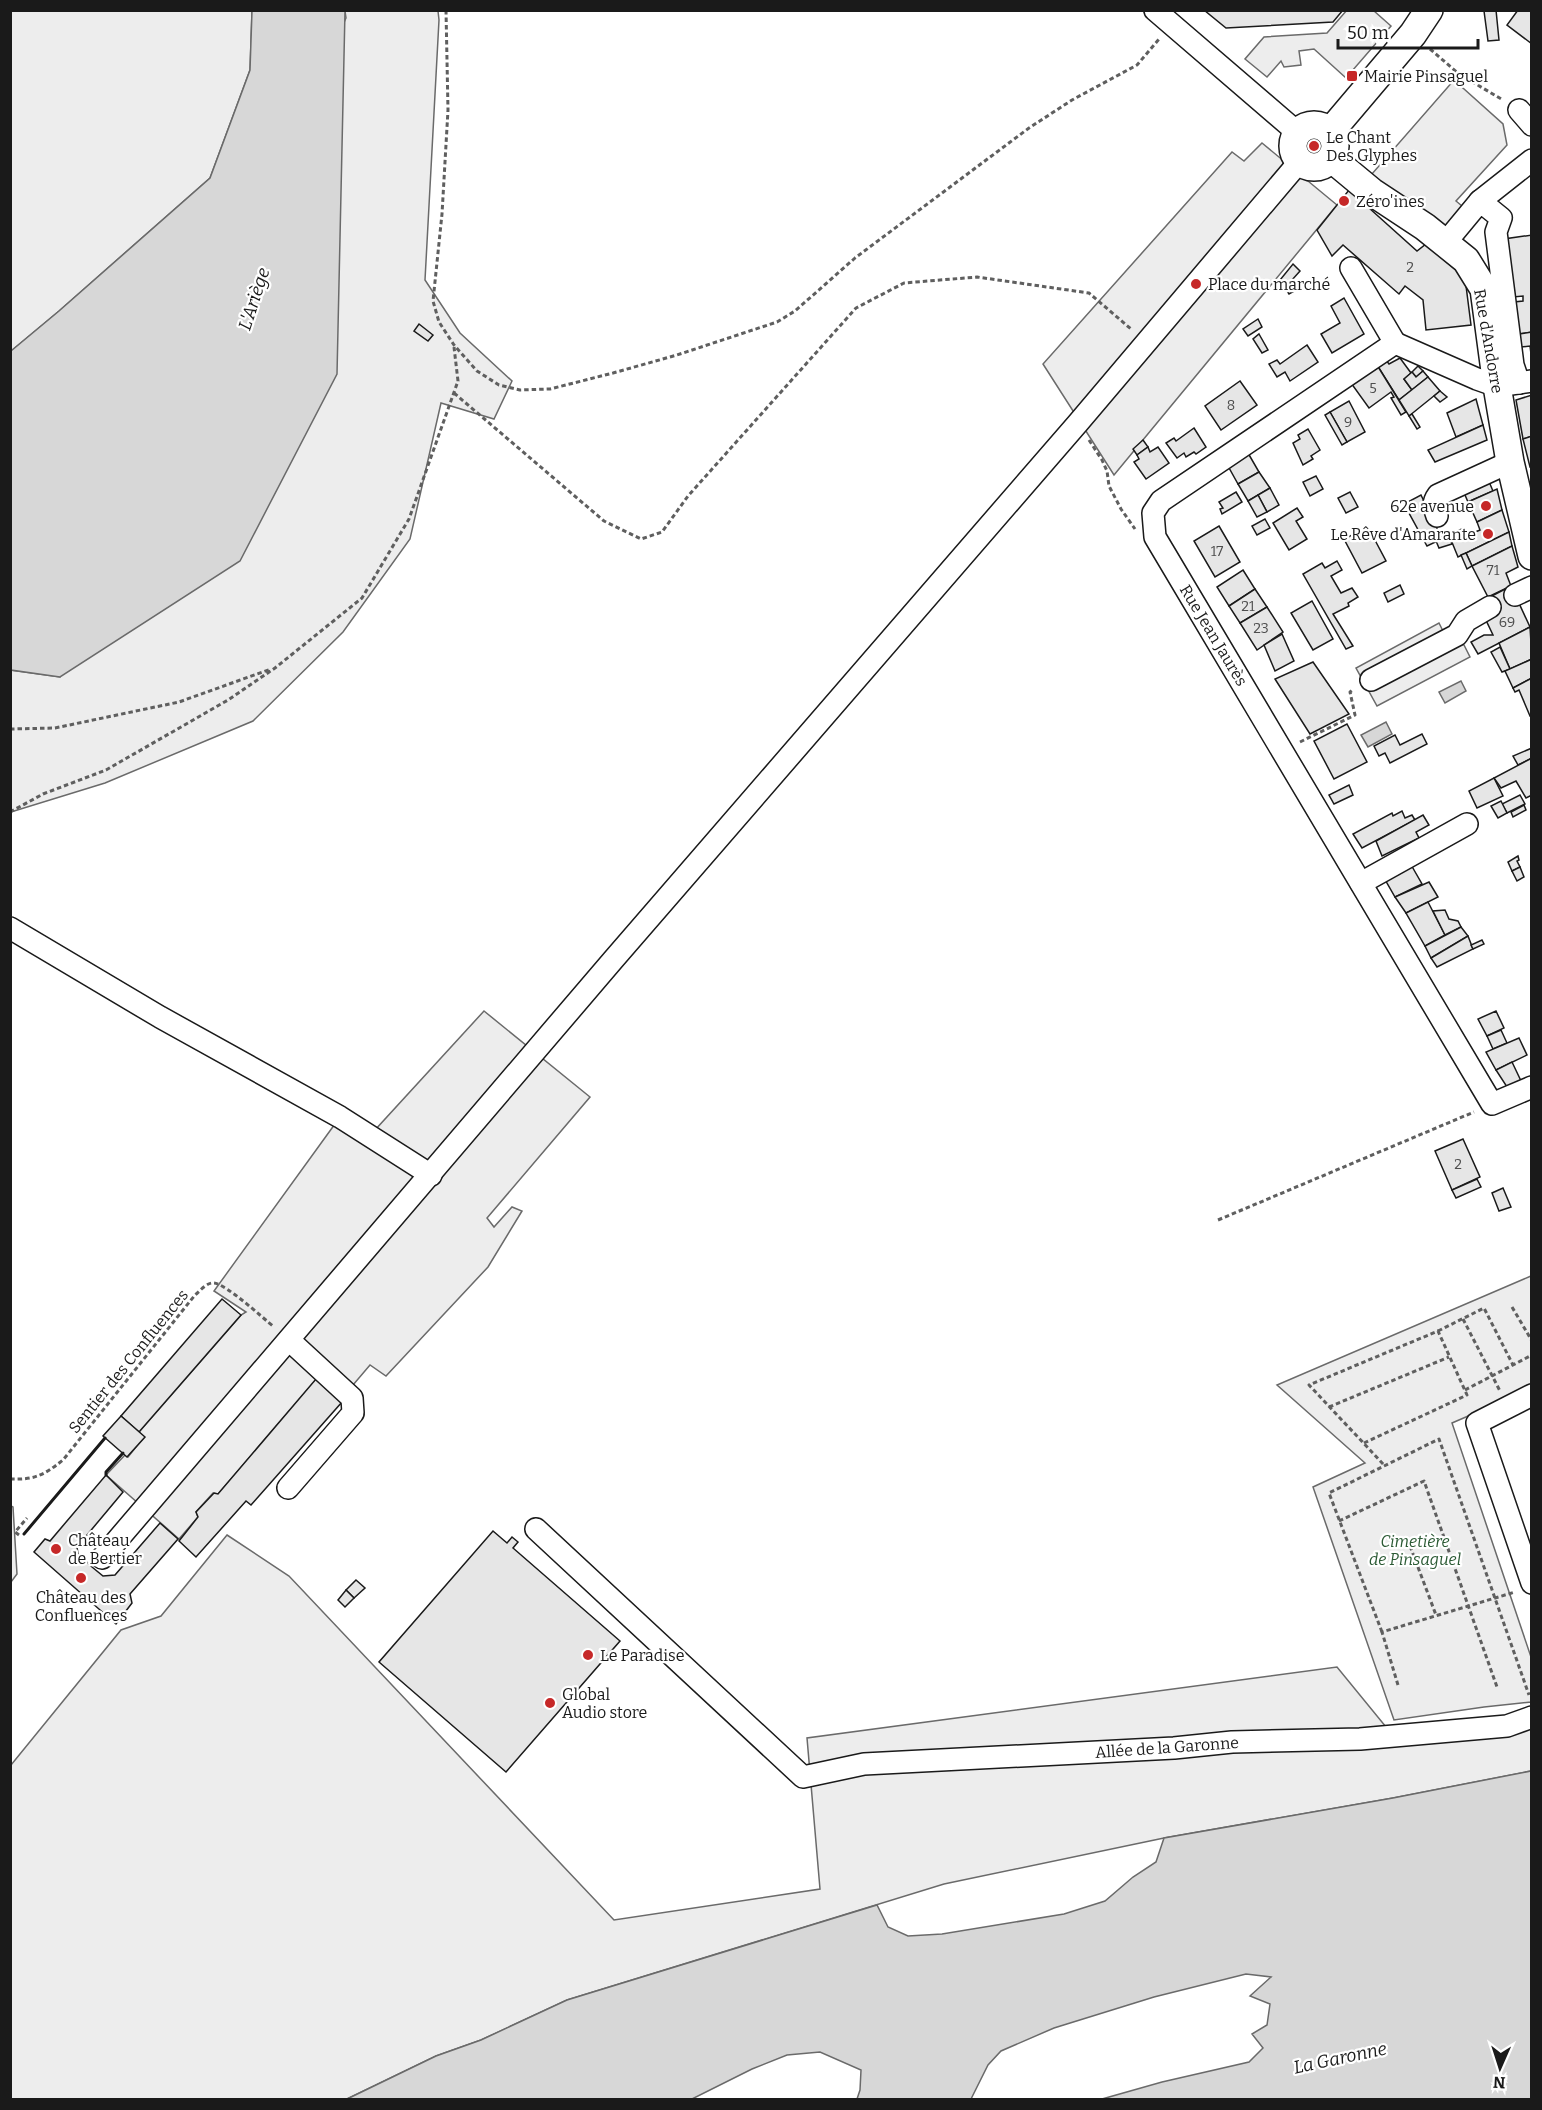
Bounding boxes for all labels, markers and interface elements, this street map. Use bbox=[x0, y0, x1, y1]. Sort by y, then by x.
scale bar bbox=[1338, 12, 1478, 50]
text: 50 m bbox=[1347, 22, 1389, 44]
place label: Mairie Pinsaguel bbox=[1364, 67, 1488, 86]
marker: Mairie Pinsaguel bbox=[1345, 69, 1359, 83]
place label: Le Chant Des Glyphes bbox=[1326, 128, 1417, 165]
marker: Le Chant Des Glyphes bbox=[1307, 139, 1321, 153]
place label: Zéro'ines bbox=[1356, 192, 1425, 211]
marker: Zéro'ines bbox=[1337, 194, 1351, 208]
house number: 2 bbox=[1406, 259, 1414, 276]
water label: L'Ariège bbox=[234, 265, 274, 333]
place label: Place du marché bbox=[1208, 275, 1330, 294]
marker: Place du marché bbox=[1189, 277, 1203, 291]
street label: Rue d'Andorre bbox=[1470, 287, 1507, 395]
house number: 5 bbox=[1369, 380, 1377, 397]
house number: 8 bbox=[1227, 397, 1235, 414]
house number: 9 bbox=[1344, 414, 1352, 431]
place label: 62e avenue bbox=[1390, 497, 1474, 516]
marker: 62e avenue bbox=[1479, 499, 1493, 513]
place label: Le Rêve d'Amarante bbox=[1331, 525, 1476, 544]
marker: Le Rêve d'Amarante bbox=[1481, 527, 1495, 541]
house number: 17 bbox=[1211, 543, 1223, 560]
house number: 71 bbox=[1487, 562, 1500, 579]
street label: Rue Jean Jaurès bbox=[1176, 581, 1251, 689]
house number: 21 bbox=[1241, 598, 1255, 615]
house number: 69 bbox=[1499, 614, 1515, 631]
house number: 23 bbox=[1253, 620, 1269, 637]
house number: 2 bbox=[1454, 1156, 1462, 1173]
street label: Sentier des Confluences bbox=[65, 1286, 192, 1437]
place label: Château de Bertier bbox=[68, 1531, 142, 1568]
park label: Cimetière de Pinsaguel bbox=[1369, 1532, 1461, 1569]
marker: Château de Bertier bbox=[49, 1542, 63, 1556]
marker: Château des Confluences bbox=[74, 1571, 88, 1585]
place label: Château des Confluences bbox=[35, 1588, 127, 1625]
place label: Le Paradise bbox=[600, 1646, 684, 1665]
marker: Le Paradise bbox=[581, 1648, 595, 1662]
place label: Global Audio store bbox=[562, 1685, 647, 1722]
marker: Global Audio store bbox=[543, 1696, 557, 1710]
street label: Allée de la Garonne bbox=[1094, 1733, 1240, 1762]
water label: La Garonne bbox=[1291, 2037, 1389, 2079]
north arrow bbox=[1470, 2038, 1530, 2098]
text: N bbox=[1493, 2073, 1506, 2092]

